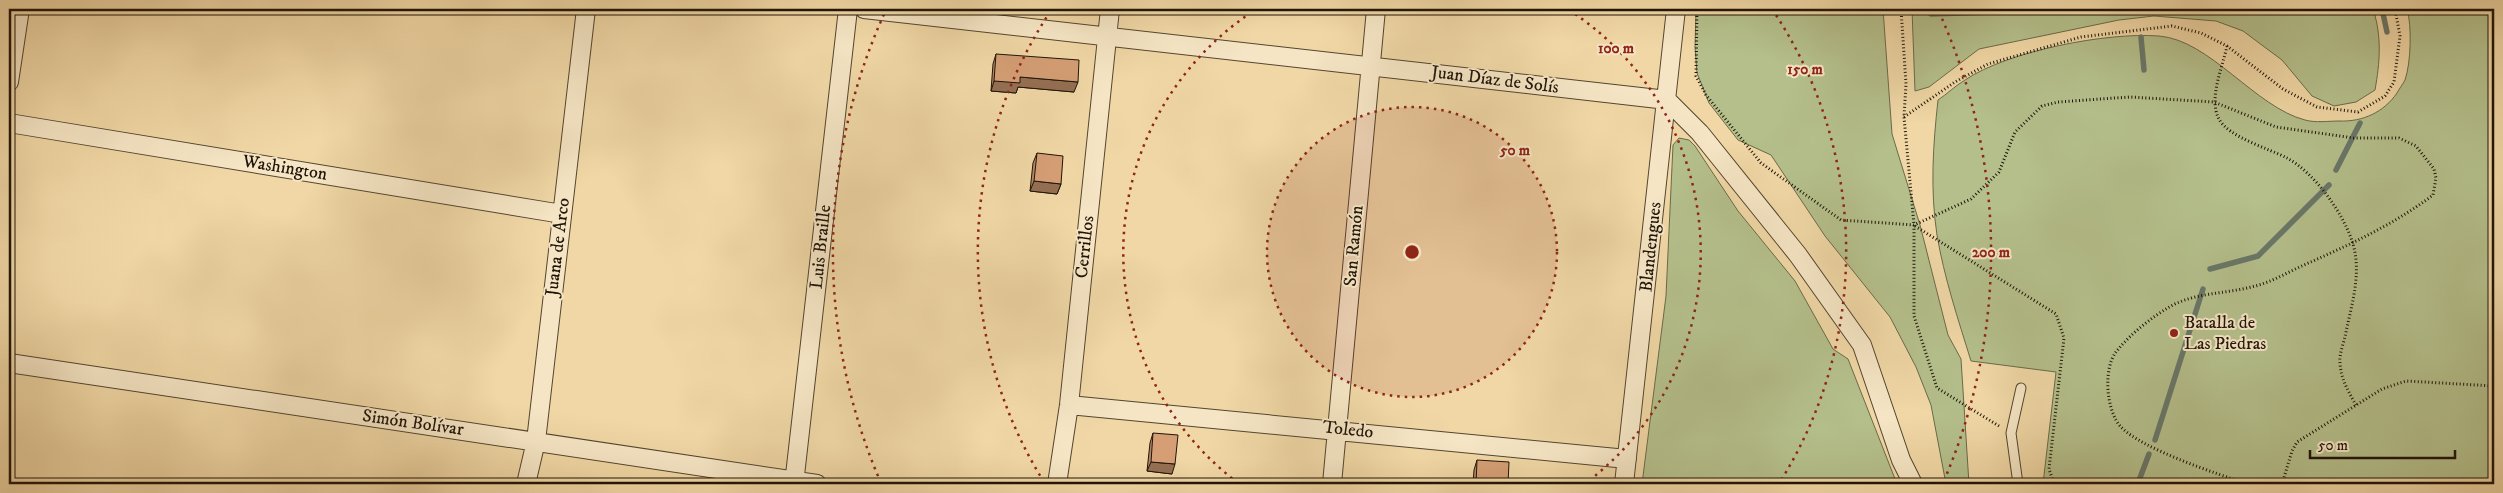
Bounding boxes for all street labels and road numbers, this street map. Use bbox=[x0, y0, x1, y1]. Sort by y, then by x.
street label: Juan Díaz de Solís bbox=[1428, 61, 1560, 99]
street label: Washington bbox=[240, 150, 329, 186]
street label: Juana de Arco bbox=[541, 196, 575, 299]
street label: Blandengues bbox=[1635, 201, 1667, 293]
street label: Luis Braille bbox=[806, 204, 836, 290]
street label: San Ramón bbox=[1339, 204, 1369, 288]
street label: Cerrillos bbox=[1071, 215, 1099, 279]
street label: Simón Bolívar bbox=[361, 405, 465, 441]
street label: Toledo bbox=[1322, 416, 1375, 444]

